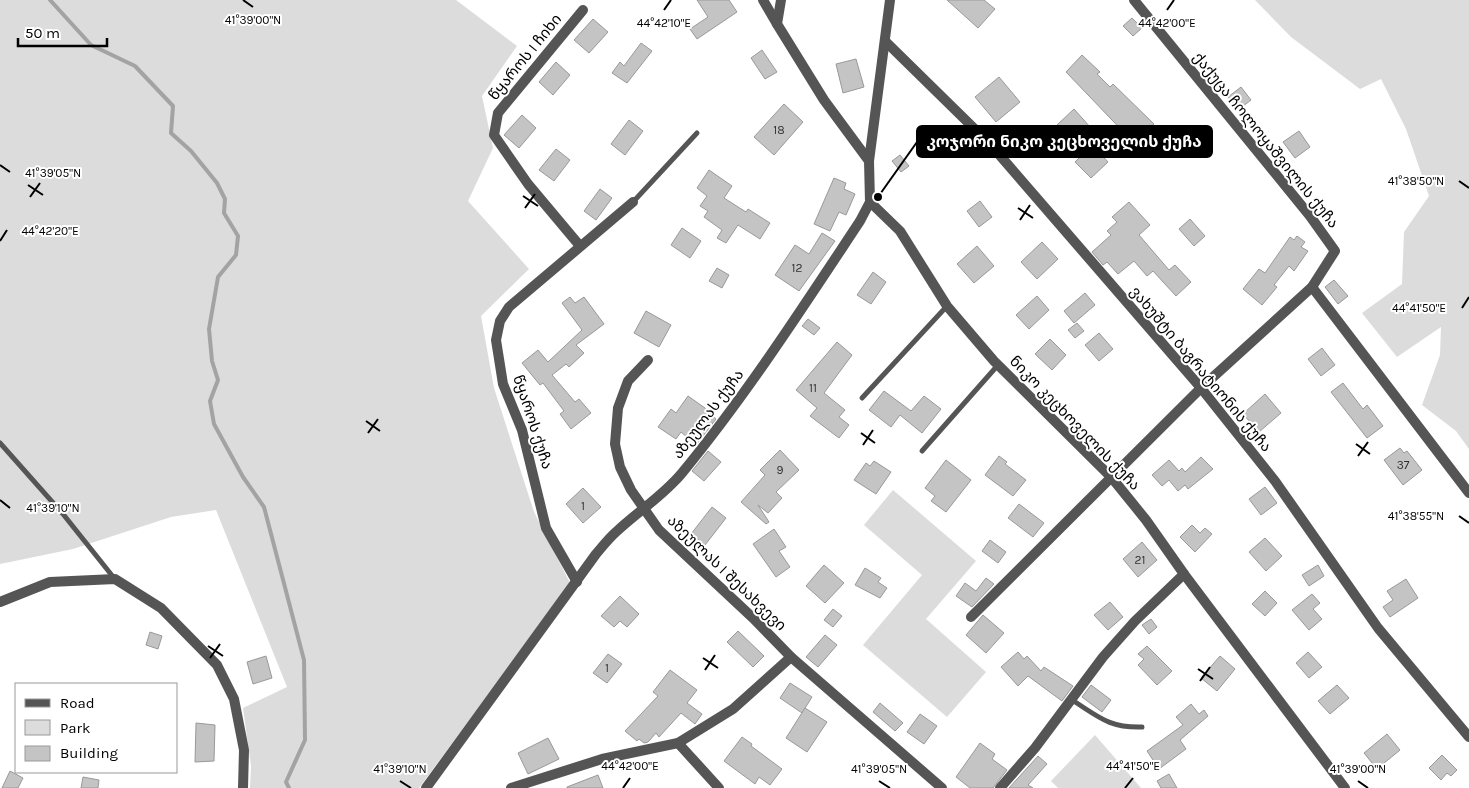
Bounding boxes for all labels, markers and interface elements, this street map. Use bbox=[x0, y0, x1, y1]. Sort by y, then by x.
street label: წყაროს I ჩიხი bbox=[485, 10, 565, 104]
text: 41°39'00"N bbox=[225, 13, 281, 27]
scale bar bbox=[18, 15, 106, 47]
text: 44°42'10"E bbox=[637, 16, 691, 30]
text: 44°42'00"E bbox=[1138, 16, 1196, 30]
text: 50 m bbox=[25, 24, 60, 42]
street label: ქაქუცა ჩოლოყაშვილის ქუჩა bbox=[1189, 48, 1343, 232]
house number: 18 bbox=[773, 123, 785, 137]
callout: კოჯორი ნიკო კეცხოველის ქუჩა bbox=[917, 126, 1212, 157]
text: კოჯორი ნიკო კეცხოველის ქუჩა bbox=[926, 132, 1202, 152]
text: 41°39'05"N bbox=[25, 166, 81, 180]
text: 41°38'50"N bbox=[1388, 174, 1444, 188]
text: 44°42'20"E bbox=[21, 224, 79, 238]
house number: 12 bbox=[792, 261, 803, 275]
street label: ვახუშტი ბაგრატიონის ქუჩა bbox=[1126, 282, 1276, 456]
text: 44°41'50"E bbox=[1392, 301, 1446, 315]
street label: ნიკო კეცხოველის ქუჩა bbox=[1006, 352, 1144, 494]
street label: აზეულას ქუჩა bbox=[669, 366, 747, 462]
street label: წყაროს ქუჩა bbox=[509, 373, 557, 471]
house number: 11 bbox=[809, 381, 817, 395]
house number: 37 bbox=[1397, 458, 1410, 472]
house number: 9 bbox=[777, 463, 784, 477]
house number: 1 bbox=[581, 499, 585, 513]
text: 41°39'10"N bbox=[26, 501, 80, 515]
text: 41°38'55"N bbox=[1388, 509, 1444, 523]
street label: აზეულას I შესახვევი bbox=[664, 512, 790, 634]
house number: 21 bbox=[1135, 553, 1145, 567]
house number: 1 bbox=[605, 661, 609, 675]
legend bbox=[15, 683, 178, 773]
text: Road bbox=[60, 694, 95, 712]
text: Park bbox=[60, 719, 90, 737]
text: Building bbox=[60, 744, 118, 762]
text: 44°42'00"E bbox=[601, 759, 659, 773]
text: 44°41'50"E bbox=[1106, 759, 1160, 773]
text: 41°39'10"N bbox=[373, 762, 427, 776]
text: 41°39'05"N bbox=[851, 762, 907, 776]
text: 41°39'00"N bbox=[1330, 762, 1386, 776]

